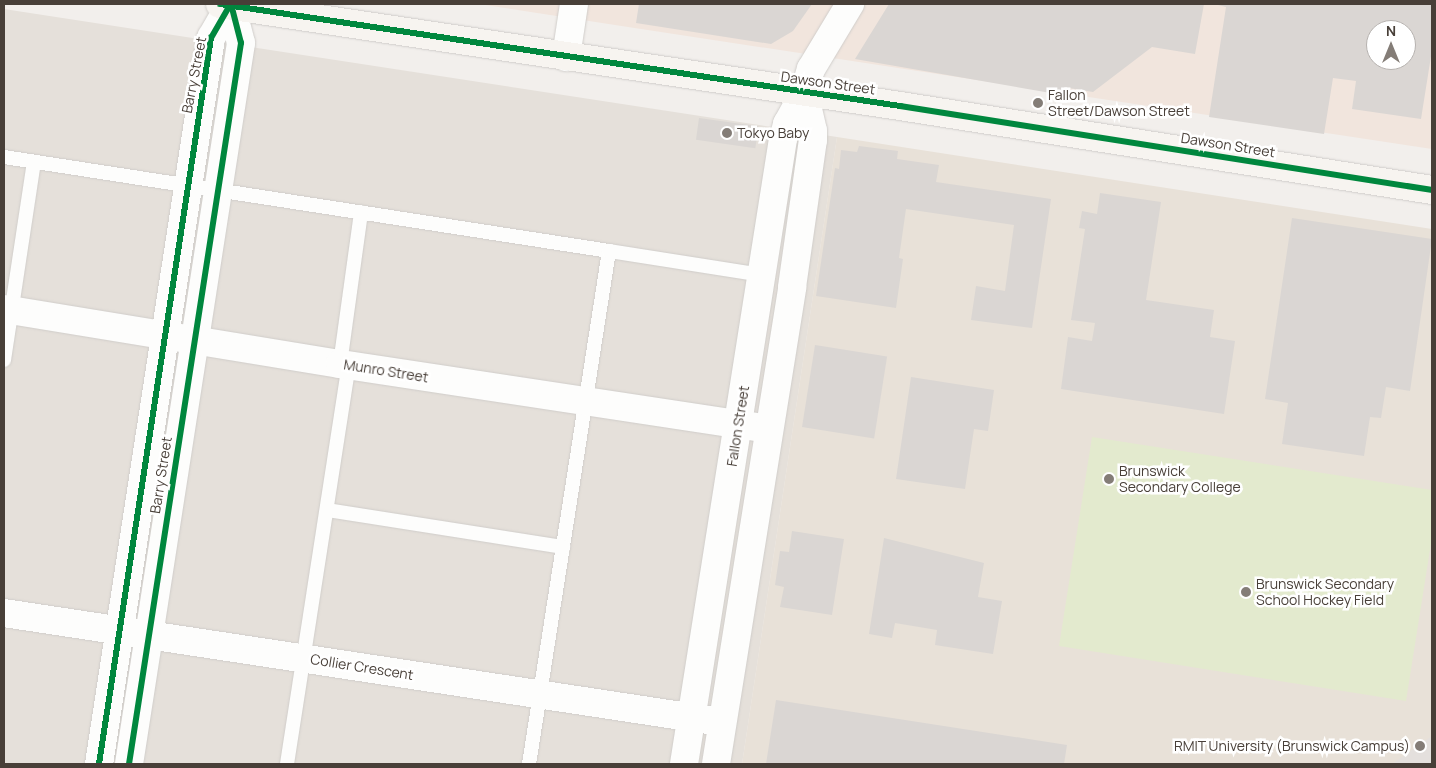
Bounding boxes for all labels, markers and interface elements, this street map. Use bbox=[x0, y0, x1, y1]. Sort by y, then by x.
north arrow bbox=[1366, 20, 1416, 70]
text: N bbox=[1386, 21, 1396, 40]
street label: Barry Street bbox=[178, 35, 210, 115]
street label: Dawson Street bbox=[780, 68, 876, 98]
place label: Fallon Street/Dawson Street bbox=[1048, 87, 1190, 120]
marker: Fallon Street/Dawson Street bbox=[1032, 97, 1044, 109]
place label: Tokyo Baby bbox=[737, 125, 809, 141]
marker: Tokyo Baby bbox=[721, 127, 733, 139]
street label: Dawson Street bbox=[1180, 129, 1276, 161]
street label: Munro Street bbox=[342, 356, 430, 386]
street label: Fallon Street bbox=[723, 384, 753, 468]
street label: Barry Street bbox=[147, 435, 175, 515]
place label: Brunswick Secondary College bbox=[1119, 463, 1241, 496]
marker: Brunswick Secondary College bbox=[1103, 473, 1115, 485]
place label: Brunswick Secondary School Hockey Field bbox=[1256, 576, 1394, 608]
marker: Brunswick Secondary School Hockey Field bbox=[1240, 586, 1252, 598]
street label: Collier Crescent bbox=[309, 651, 415, 683]
place label: RMIT University (Brunswick Campus) bbox=[1174, 738, 1410, 754]
marker: RMIT University (Brunswick Campus) bbox=[1414, 740, 1426, 752]

